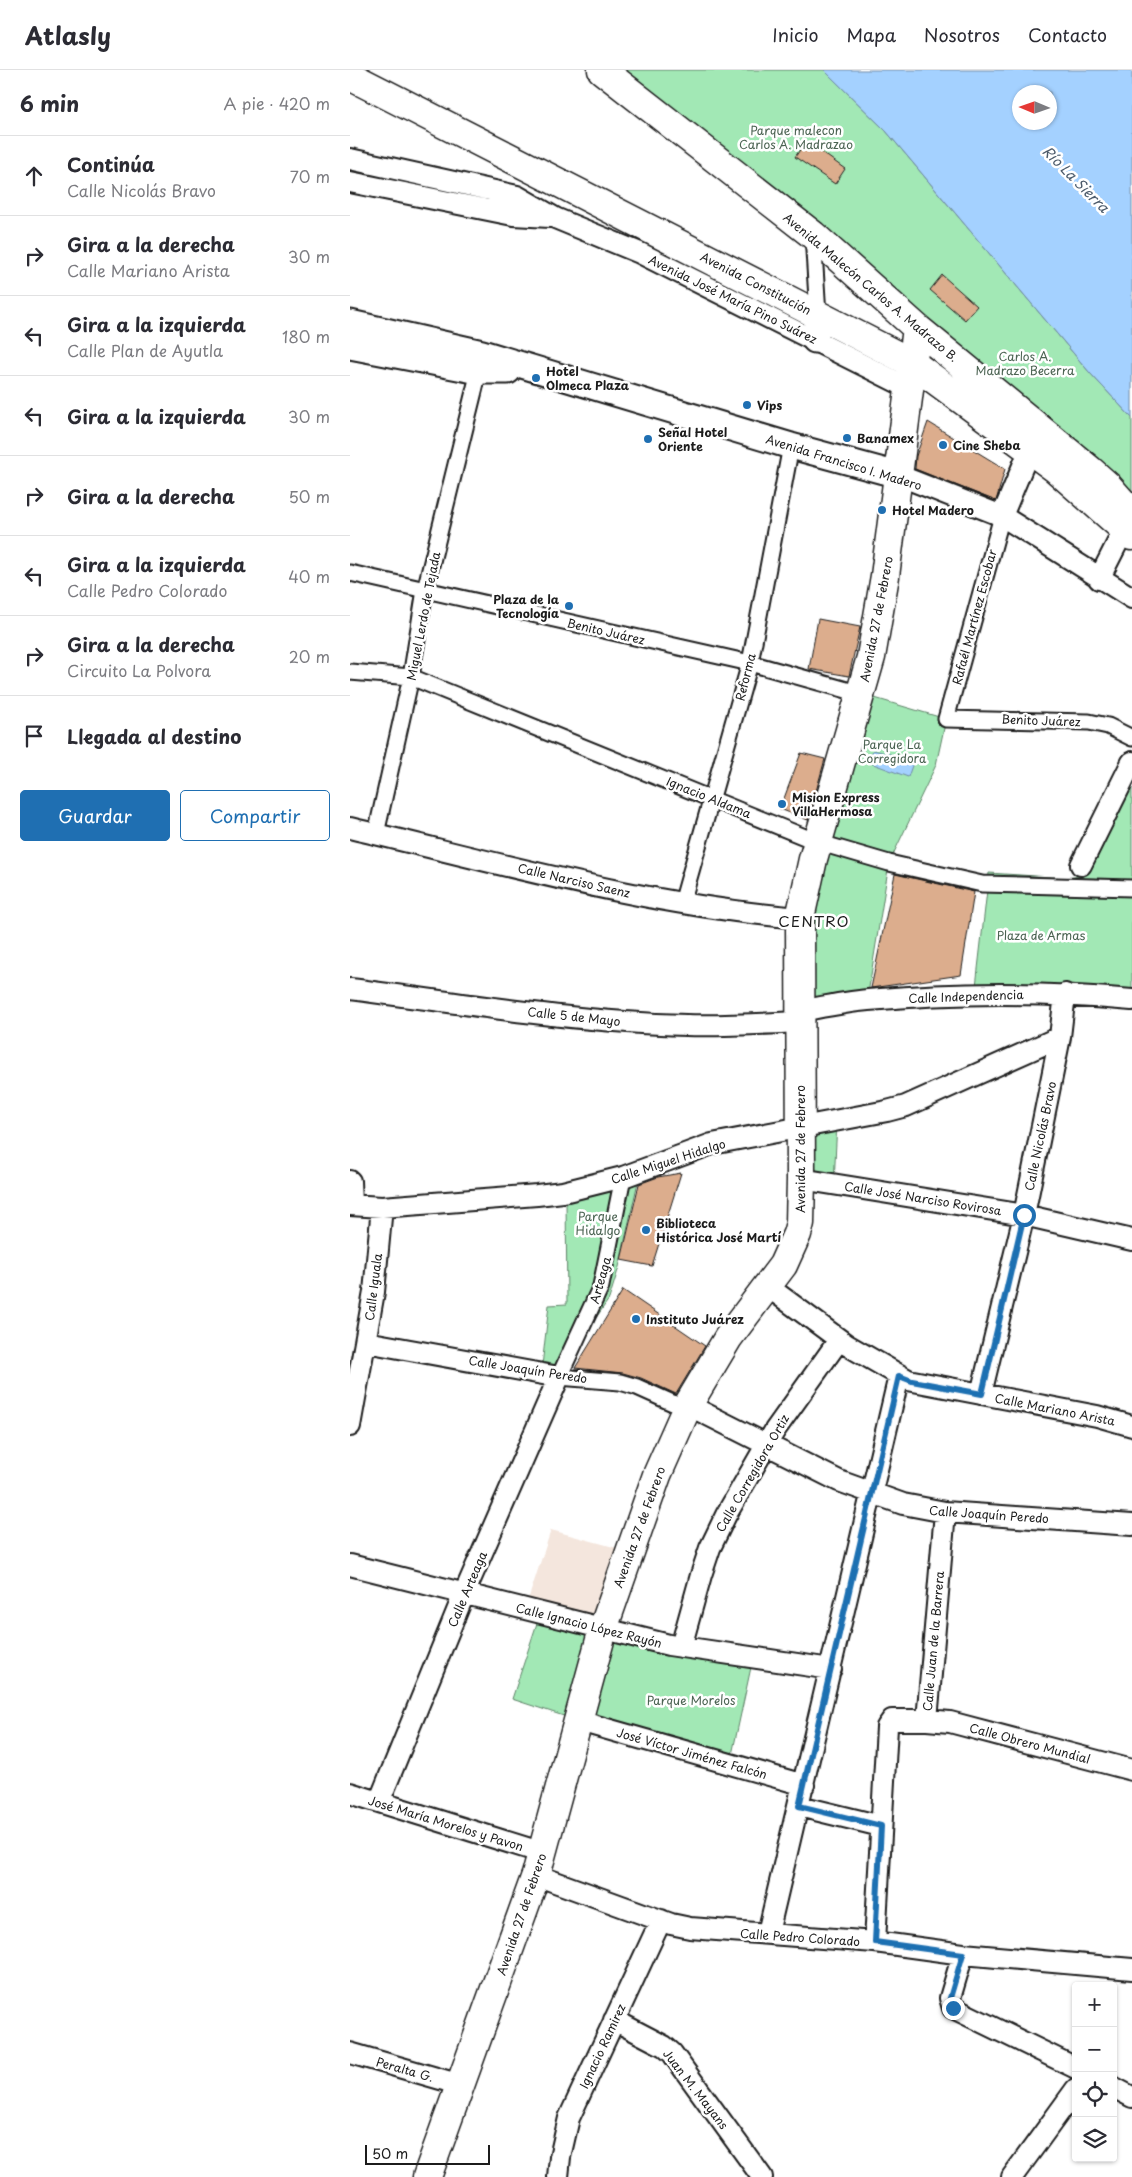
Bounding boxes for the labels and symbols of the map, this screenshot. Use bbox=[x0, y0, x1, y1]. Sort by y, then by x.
north arrow bbox=[1012, 85, 1057, 130]
park label: Parque malecon Carlos A. Madrazao bbox=[739, 121, 853, 153]
water label: Río La Sierra bbox=[1038, 141, 1115, 218]
street label: Avenida Malecón Carlos A. Madrazo B. bbox=[780, 208, 962, 366]
street label: Avenida Constitución bbox=[697, 247, 815, 319]
street label: Avenida José María Pino Suárez bbox=[646, 250, 821, 348]
park label: Carlos A. Madrazo Becerra bbox=[976, 347, 1075, 379]
place label: Hotel Olmeca Plaza bbox=[546, 362, 630, 394]
marker: Hotel Olmeca Plaza bbox=[530, 372, 542, 384]
place label: Vips bbox=[757, 396, 782, 414]
marker: Vips bbox=[741, 399, 753, 411]
place label: Señal Hotel Oriente bbox=[658, 423, 727, 455]
place label: Banamex bbox=[857, 429, 914, 447]
street label: Avenida Francisco I. Madero bbox=[764, 430, 924, 494]
marker: Banamex bbox=[841, 432, 853, 444]
marker: Señal Hotel Oriente bbox=[642, 433, 654, 445]
place label: Cine Sheba bbox=[953, 436, 1021, 454]
marker: Cine Sheba bbox=[937, 439, 949, 451]
place label: Hotel Madero bbox=[892, 501, 974, 519]
marker: Hotel Madero bbox=[876, 504, 888, 516]
street label: Rafaél Martínez Escobar bbox=[947, 547, 1001, 687]
street label: Miguel Lerdo de Tejada bbox=[402, 550, 444, 682]
street label: Avenida 27 de Febrero bbox=[855, 554, 897, 684]
place label: Plaza de la Tecnología bbox=[493, 590, 560, 622]
marker: Plaza de la Tecnología bbox=[563, 600, 575, 612]
street label: Benito Juárez bbox=[565, 613, 647, 649]
street label: Reforma bbox=[730, 651, 760, 703]
street label: Benito Juárez bbox=[1001, 710, 1081, 730]
park label: Parque La Corregidora bbox=[858, 735, 927, 767]
street label: Ignacio Aldama bbox=[664, 772, 755, 822]
place label: Mision Express VillaHermosa bbox=[792, 788, 880, 820]
marker: Mision Express VillaHermosa bbox=[776, 798, 788, 810]
street label: Calle Narciso Saenz bbox=[516, 858, 632, 902]
district label: CENTRO bbox=[778, 909, 850, 932]
park label: Plaza de Armas bbox=[997, 926, 1086, 944]
street label: Calle Independencia bbox=[908, 985, 1025, 1007]
street label: Calle 5 de Mayo bbox=[527, 1002, 622, 1030]
street label: Calle Nicolás Bravo bbox=[1020, 1079, 1060, 1192]
street label: Avenida 27 de Febrero bbox=[791, 1085, 809, 1213]
street label: Calle Miguel Hidalgo bbox=[608, 1134, 728, 1188]
street label: Calle José Narciso Rovirosa bbox=[843, 1177, 1003, 1219]
route start bbox=[1013, 1204, 1036, 1227]
park label: Parque Hidalgo bbox=[576, 1207, 621, 1239]
place label: Biblioteca Histórica José Martí bbox=[656, 1214, 782, 1246]
marker: Biblioteca Histórica José Martí bbox=[640, 1224, 652, 1236]
street label: Calle Iguala bbox=[360, 1252, 386, 1322]
street label: Arteaga bbox=[585, 1254, 615, 1306]
place label: Instituto Juárez bbox=[646, 1310, 744, 1328]
marker: Instituto Juárez bbox=[630, 1313, 642, 1325]
street label: Calle Joaquín Peredo bbox=[467, 1351, 589, 1387]
street label: Calle Mariano Arista bbox=[993, 1389, 1117, 1430]
street label: Calle Corregidora Ortiz bbox=[711, 1410, 793, 1535]
street label: Avenida 27 de Febrero bbox=[609, 1463, 669, 1590]
street label: Calle Joaquín Peredo bbox=[929, 1501, 1050, 1527]
street label: Calle Arteaga bbox=[443, 1548, 491, 1630]
street label: Calle Juan de la Barrera bbox=[918, 1570, 948, 1712]
street label: Calle Ignacio López Rayón bbox=[514, 1598, 664, 1652]
park label: Parque Morelos bbox=[647, 1691, 736, 1709]
street label: Calle Obrero Mundial bbox=[968, 1718, 1092, 1768]
street label: José Víctor Jiménez Falcón bbox=[615, 1723, 769, 1783]
street label: José María Morelos y Pavon bbox=[366, 1791, 526, 1855]
street label: Avenida 27 de Febrero bbox=[492, 1850, 550, 1977]
street label: Calle Pedro Colorado bbox=[739, 1924, 861, 1950]
route end bbox=[942, 1997, 965, 2020]
street label: Ignacio Ramirez bbox=[574, 2000, 630, 2091]
street label: Juan M. Mayans bbox=[659, 2045, 733, 2133]
street label: Peralta G. bbox=[374, 2052, 436, 2086]
scale bar bbox=[365, 2142, 490, 2165]

